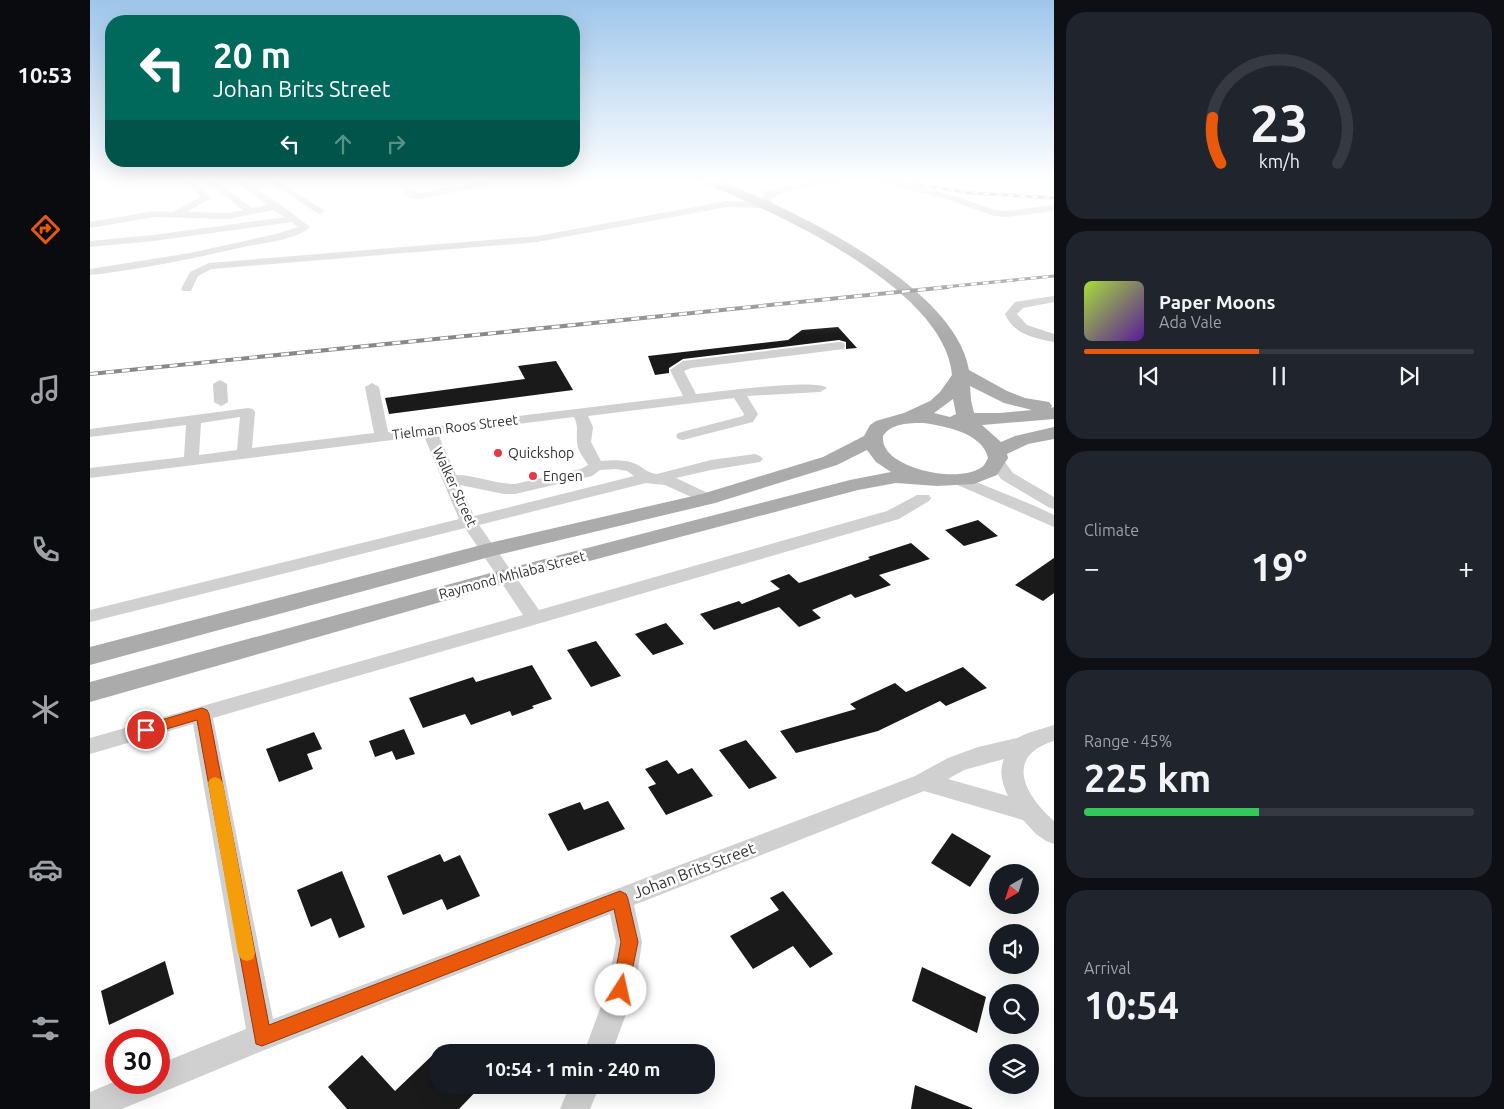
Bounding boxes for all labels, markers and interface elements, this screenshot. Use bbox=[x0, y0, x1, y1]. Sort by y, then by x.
icon: left bbox=[130, 35, 195, 100]
text: 20 m bbox=[213, 35, 291, 75]
text: 10:53 bbox=[17, 62, 73, 87]
text: Johan Brits Street bbox=[213, 76, 390, 101]
text: 23 bbox=[1250, 94, 1308, 152]
icon: left bbox=[276, 130, 304, 158]
icon: ahead bbox=[329, 130, 357, 158]
icon: right bbox=[382, 130, 410, 158]
text: km/h bbox=[1258, 151, 1300, 171]
icon: directions bbox=[28, 212, 63, 247]
text: Paper Moons bbox=[1159, 291, 1276, 313]
text: Ada Vale bbox=[1159, 313, 1222, 331]
icon: previous bbox=[1135, 362, 1163, 390]
icon: pause bbox=[1265, 362, 1293, 390]
icon: next bbox=[1395, 362, 1423, 390]
icon: music bbox=[28, 372, 63, 407]
street label: Tielman Roos Street bbox=[391, 411, 519, 443]
street label: Walker Street bbox=[430, 445, 481, 530]
place label: Quickshop bbox=[508, 445, 574, 461]
marker: Quickshop bbox=[492, 447, 504, 459]
place label: Engen bbox=[543, 468, 583, 484]
marker: Engen bbox=[527, 470, 539, 482]
text: Climate bbox=[1084, 521, 1139, 539]
icon: phone bbox=[28, 532, 63, 567]
text: 19° bbox=[1251, 546, 1307, 588]
street label: Raymond Mhlaba Street bbox=[437, 548, 587, 602]
text: − bbox=[1084, 552, 1100, 583]
text: + bbox=[1458, 552, 1474, 583]
icon: climate bbox=[28, 692, 63, 727]
pin bbox=[125, 709, 167, 751]
icon: arrive bbox=[132, 716, 160, 744]
text: Range · 45% bbox=[1084, 732, 1172, 750]
text: 225 km bbox=[1084, 757, 1211, 799]
street label: Johan Brits Street bbox=[631, 838, 758, 902]
icon: car bbox=[28, 852, 63, 887]
north arrow bbox=[989, 864, 1039, 914]
map controls bbox=[989, 864, 1039, 1094]
button: sound bbox=[989, 924, 1039, 974]
text: Arrival bbox=[1084, 959, 1131, 977]
position arrow bbox=[594, 963, 646, 1015]
button: search bbox=[989, 984, 1039, 1034]
text: 10:54 bbox=[1084, 984, 1179, 1026]
icon: filters bbox=[28, 1011, 63, 1046]
speed limit sign: 30 bbox=[105, 1029, 170, 1094]
button: layers bbox=[989, 1044, 1039, 1094]
text: 10:54 · 1 min · 240 m bbox=[485, 1058, 660, 1080]

